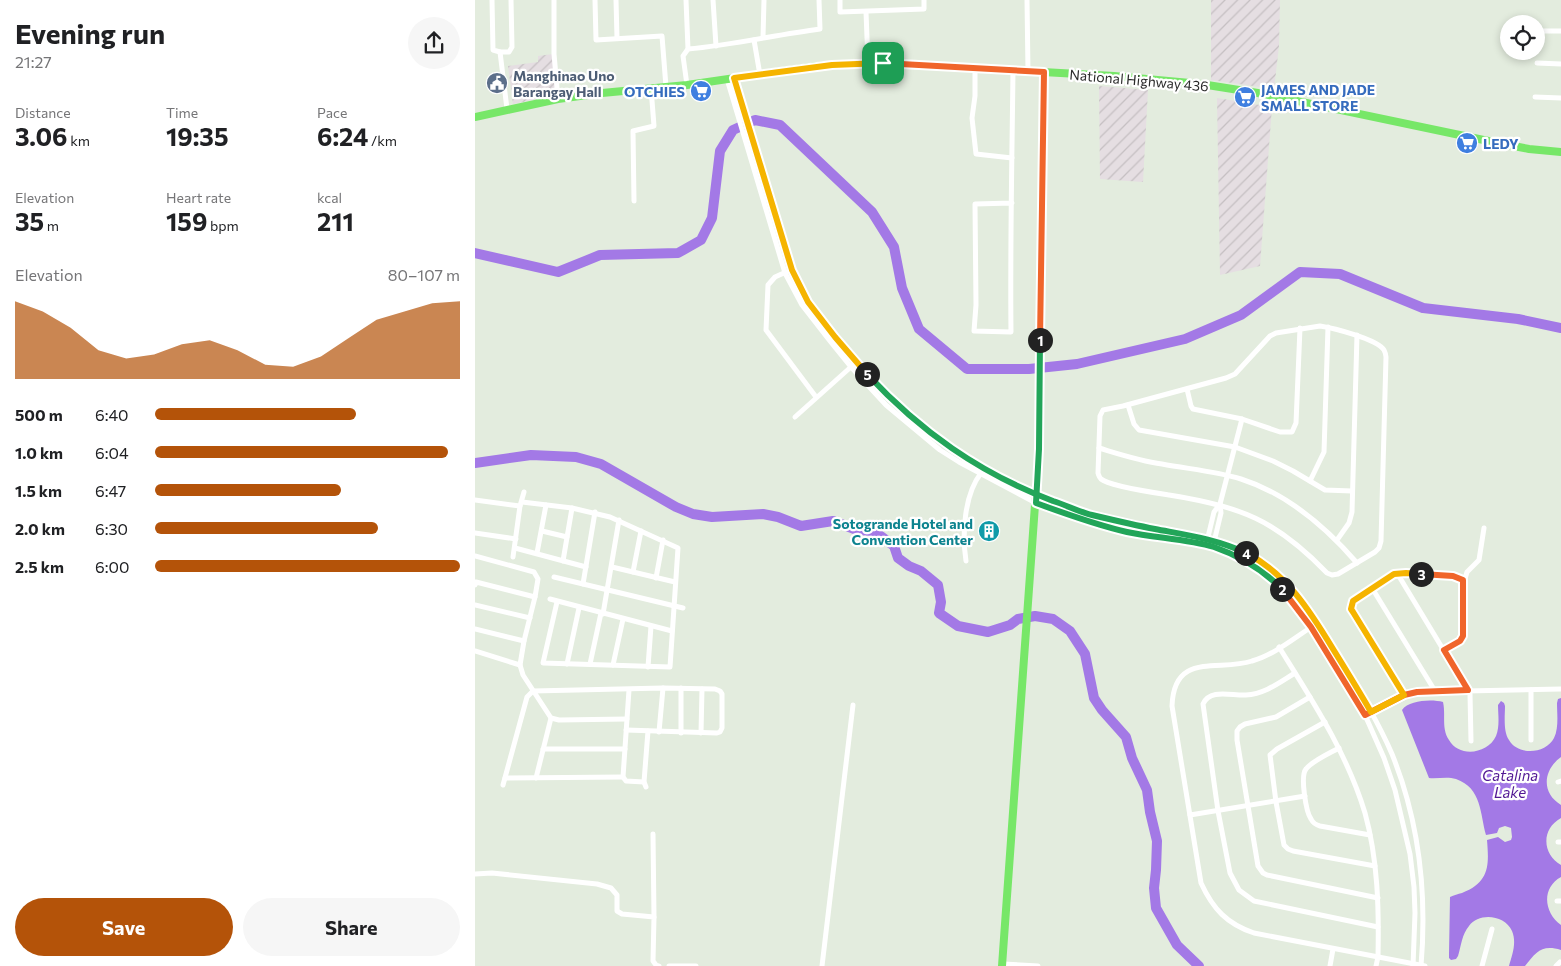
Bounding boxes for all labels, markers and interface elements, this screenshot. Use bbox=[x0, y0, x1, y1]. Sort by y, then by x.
map controls bbox=[1500, 15, 1545, 60]
button: locate bbox=[1500, 15, 1545, 60]
text: Evening run bbox=[15, 16, 165, 50]
button: share bbox=[408, 17, 460, 69]
pin bbox=[862, 42, 904, 84]
icon: arrive bbox=[869, 49, 897, 77]
text: 21:27 bbox=[15, 52, 52, 71]
street label: National Highway 436 bbox=[1069, 65, 1209, 95]
place label: Manghinao Uno Barangay Hall bbox=[513, 67, 615, 100]
public building icon: Manghinao Uno Barangay Hall bbox=[485, 71, 509, 95]
supermarket icon: OTCHIES bbox=[689, 79, 713, 103]
place label: JAMES AND JADE SMALL STORE bbox=[1261, 81, 1375, 114]
place label: OTCHIES bbox=[624, 83, 685, 100]
supermarket icon: JAMES AND JADE SMALL STORE bbox=[1233, 85, 1257, 109]
text: Distance bbox=[15, 104, 71, 121]
text: Time bbox=[166, 104, 198, 121]
text: Pace bbox=[317, 104, 347, 121]
text: 3.06 bbox=[15, 121, 68, 151]
text: 19:35 bbox=[166, 121, 229, 151]
text: 6:24 bbox=[317, 121, 368, 151]
supermarket icon: LEDY bbox=[1455, 131, 1479, 155]
text: km bbox=[68, 132, 90, 149]
text: /km bbox=[368, 132, 397, 149]
place label: LEDY bbox=[1483, 135, 1519, 152]
text: Elevation bbox=[15, 189, 74, 206]
text: Heart rate bbox=[166, 189, 231, 206]
text: kcal bbox=[317, 189, 342, 206]
text: 35 bbox=[15, 206, 44, 236]
text: 159 bbox=[166, 206, 207, 236]
text: 211 bbox=[317, 206, 354, 236]
text: m bbox=[44, 217, 59, 234]
text: bpm bbox=[207, 217, 239, 234]
text: Elevation bbox=[15, 265, 83, 284]
text: 80–107 m bbox=[388, 265, 460, 284]
pin: 1 bbox=[1027, 328, 1053, 352]
text: 1 bbox=[1037, 332, 1044, 349]
pin: 5 bbox=[855, 362, 879, 386]
text: 5 bbox=[863, 366, 872, 383]
text: 500 m bbox=[15, 405, 63, 424]
text: 6:40 bbox=[95, 405, 129, 424]
text: 1.0 km bbox=[15, 443, 63, 462]
text: 6:04 bbox=[95, 443, 129, 462]
text: 1.5 km bbox=[15, 481, 62, 500]
text: 6:47 bbox=[95, 481, 126, 500]
place label: Sotogrande Hotel and Convention Center bbox=[833, 515, 973, 548]
text: 2.0 km bbox=[15, 519, 65, 538]
text: 6:30 bbox=[95, 519, 128, 538]
building icon: Sotogrande Hotel and Convention Center bbox=[977, 519, 1001, 543]
pin: 4 bbox=[1233, 540, 1259, 566]
text: 4 bbox=[1242, 545, 1251, 562]
text: 2.5 km bbox=[15, 557, 64, 576]
text: 6:00 bbox=[95, 557, 129, 576]
pin: 3 bbox=[1409, 562, 1433, 586]
text: 3 bbox=[1417, 566, 1426, 583]
pin: 2 bbox=[1269, 576, 1295, 602]
text: 2 bbox=[1279, 581, 1286, 598]
water label: Catalina Lake bbox=[1482, 766, 1538, 801]
button: Save bbox=[15, 898, 233, 956]
button: Share bbox=[243, 898, 460, 956]

